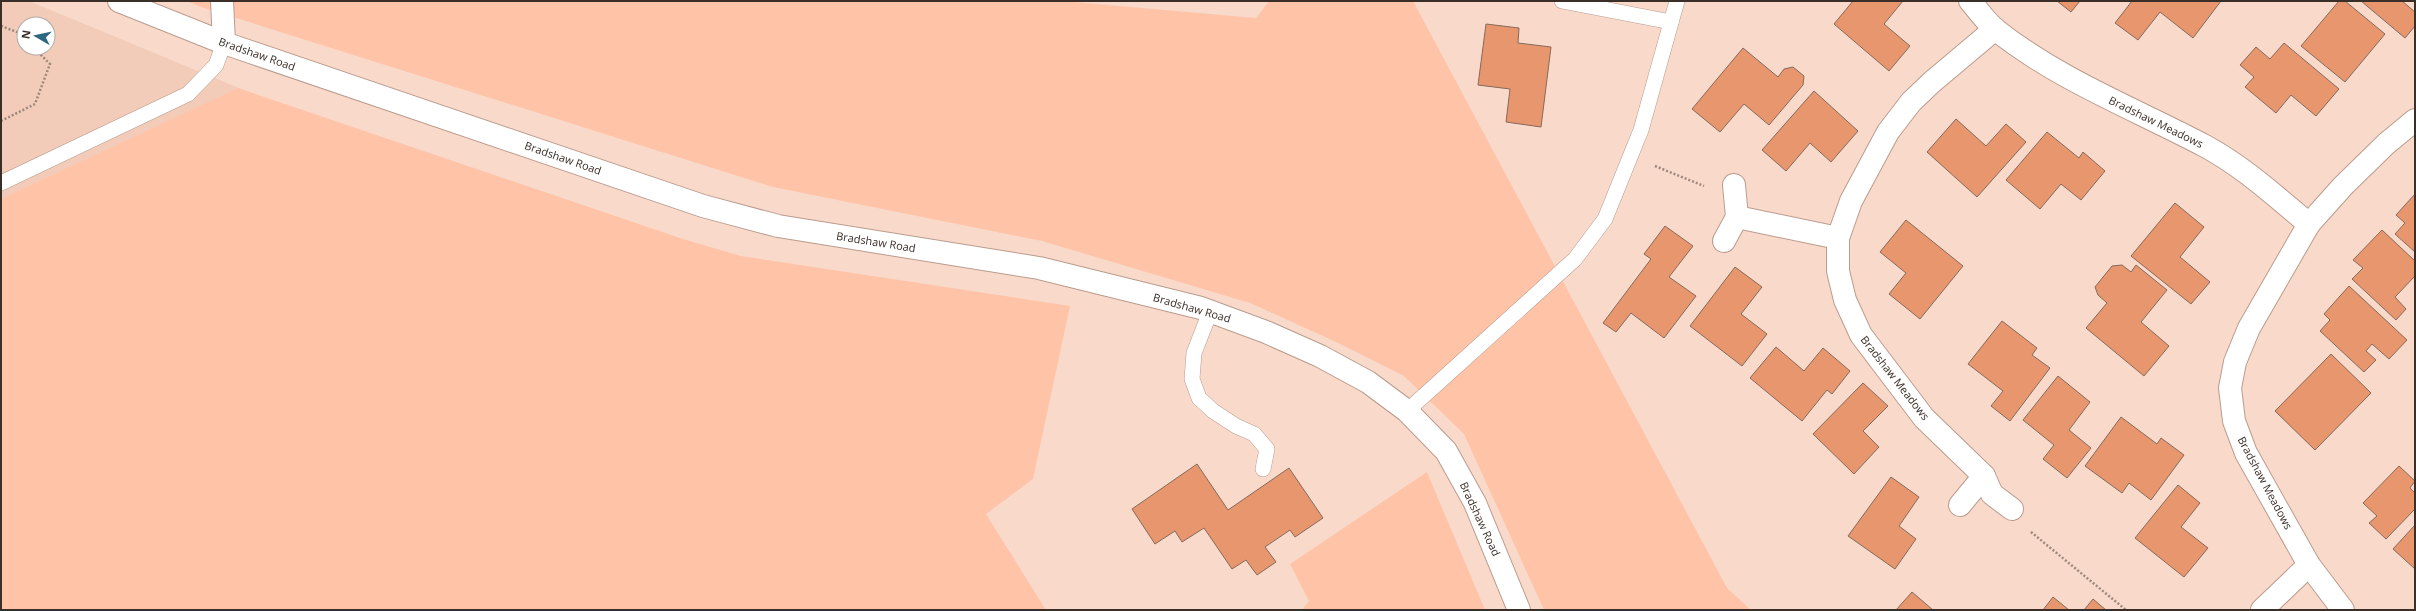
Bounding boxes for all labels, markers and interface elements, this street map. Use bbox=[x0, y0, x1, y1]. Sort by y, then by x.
north arrow bbox=[16, 16, 56, 56]
text: N bbox=[18, 29, 34, 40]
street label: Bradshaw Road bbox=[217, 33, 298, 74]
street label: Bradshaw Meadows bbox=[2107, 92, 2206, 151]
street label: Bradshaw Road bbox=[523, 137, 604, 178]
street label: Bradshaw Road bbox=[835, 228, 917, 255]
street label: Bradshaw Road bbox=[1152, 289, 1233, 326]
street label: Bradshaw Meadows bbox=[1858, 332, 1933, 423]
street label: Bradshaw Meadows bbox=[2235, 434, 2296, 532]
street label: Bradshaw Road bbox=[1457, 479, 1504, 558]

